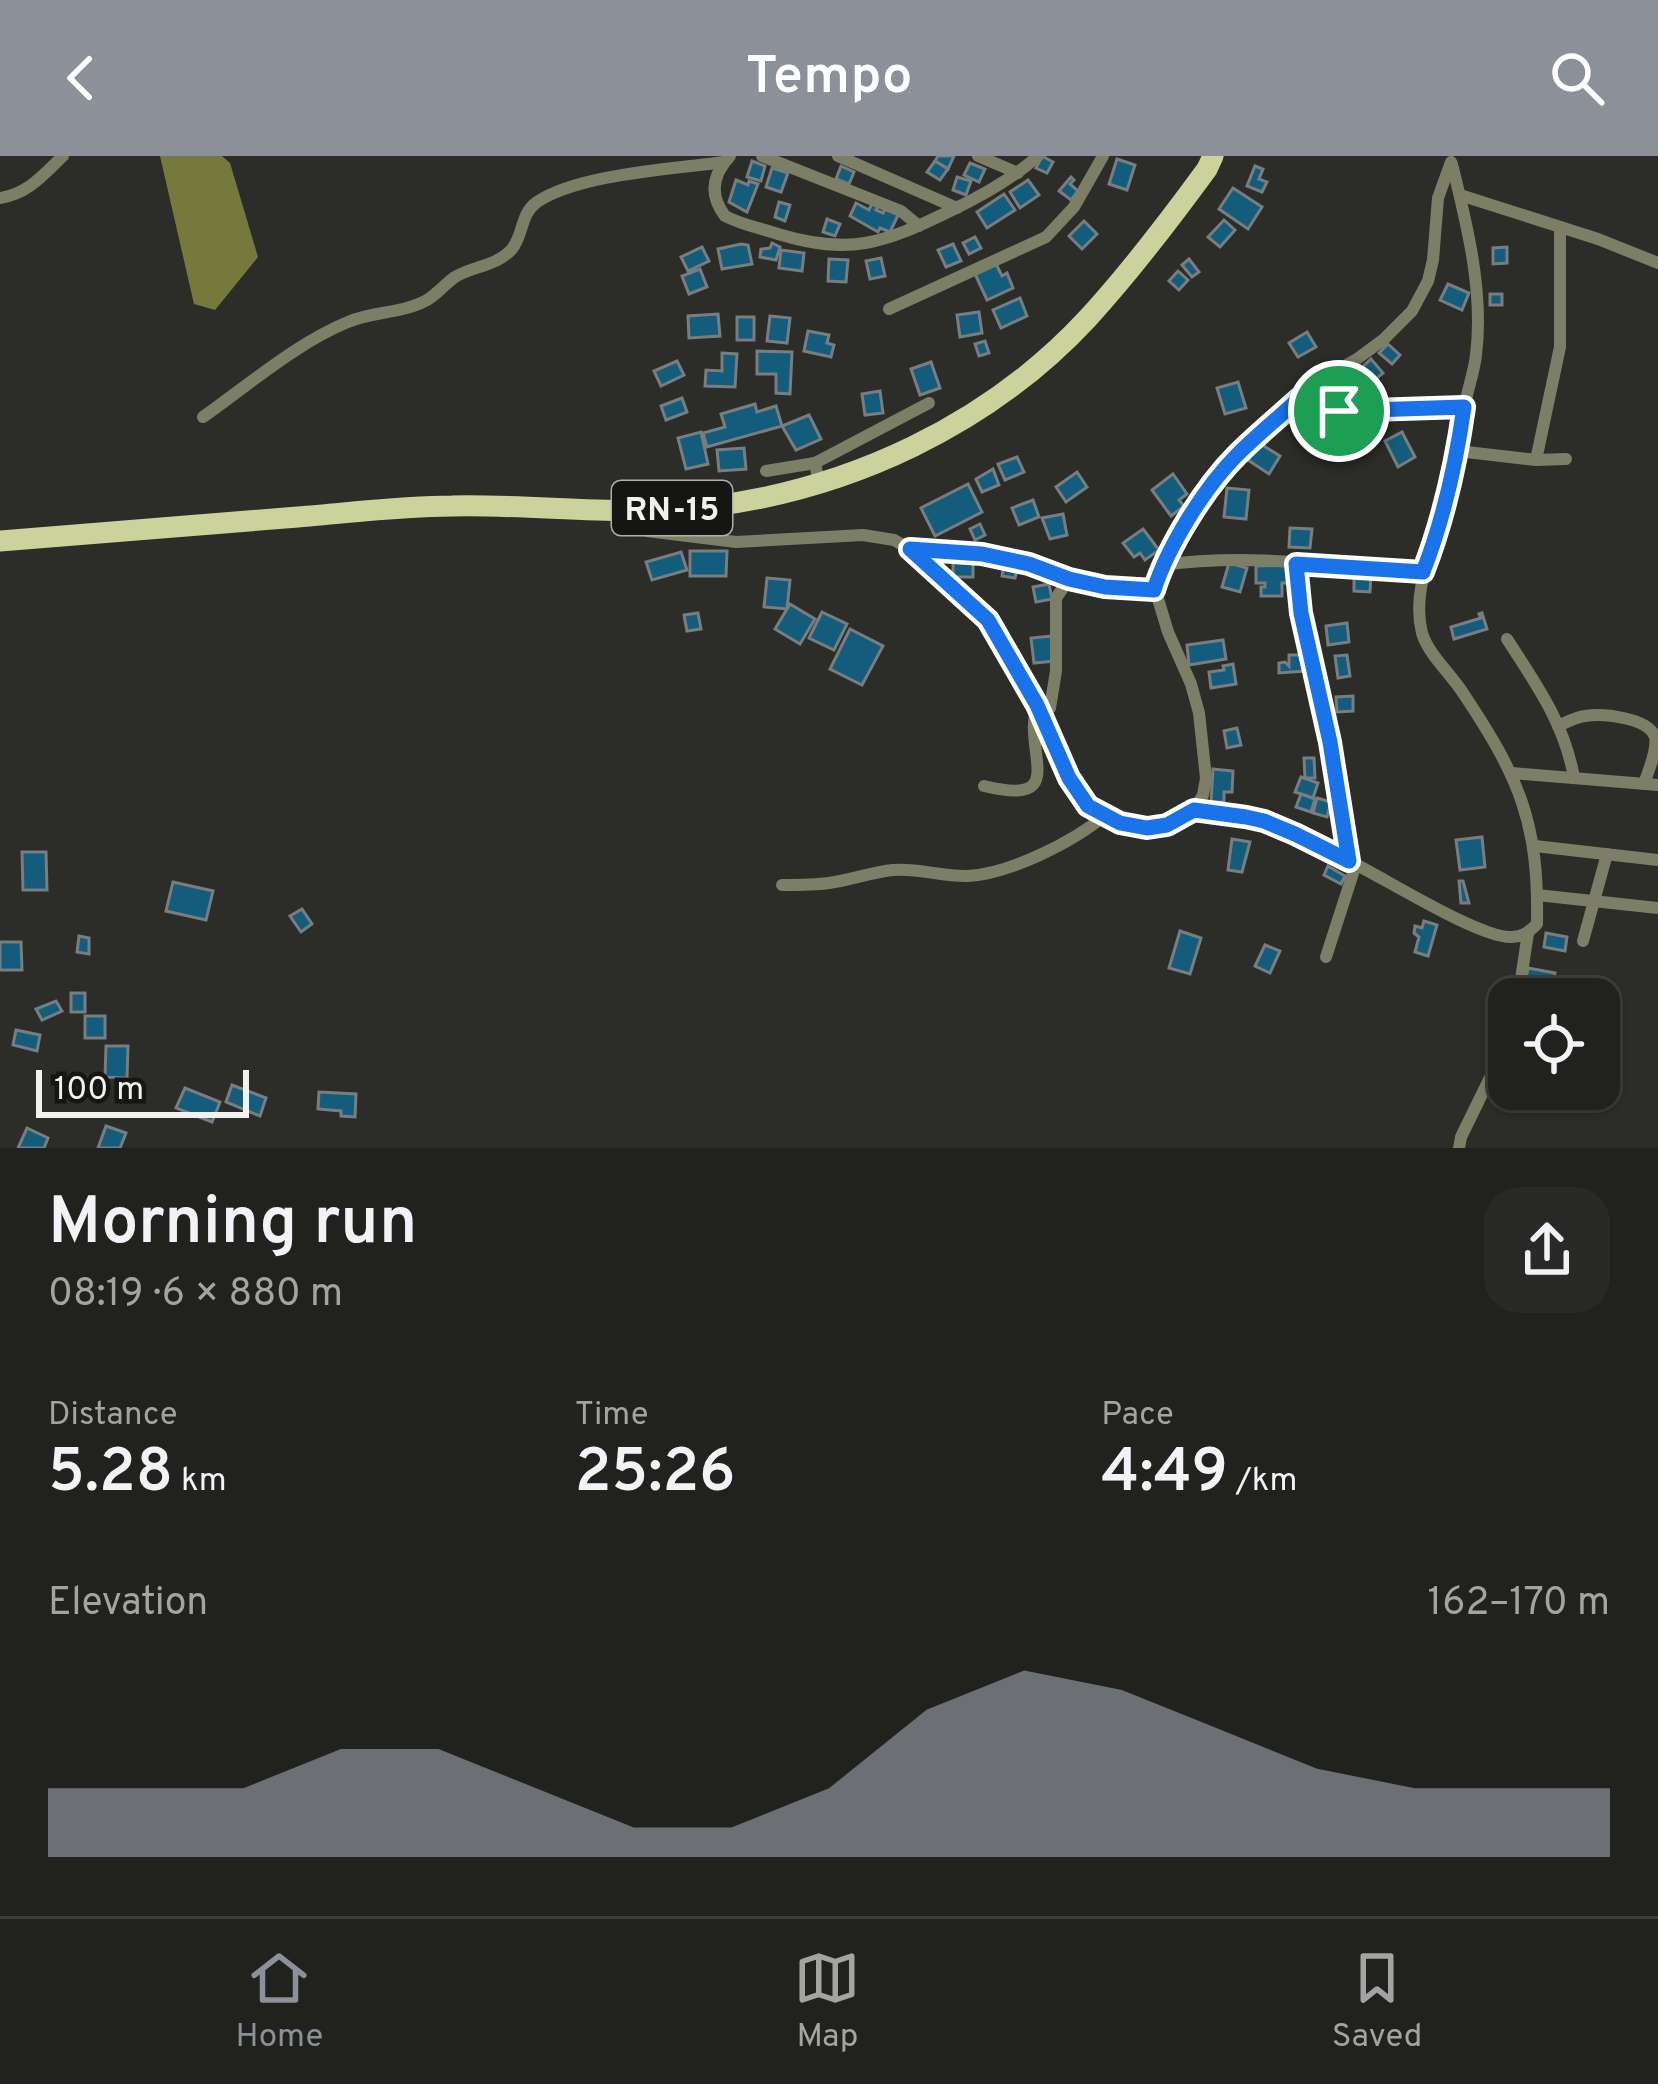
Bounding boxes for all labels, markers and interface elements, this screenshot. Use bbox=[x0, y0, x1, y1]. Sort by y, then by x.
text: Tempo bbox=[746, 44, 912, 113]
icon: back bbox=[48, 45, 114, 111]
icon: search bbox=[1544, 45, 1610, 111]
pin bbox=[1288, 360, 1390, 462]
icon: arrive bbox=[1306, 378, 1372, 444]
road number: RN-15 bbox=[612, 481, 732, 535]
map controls bbox=[1488, 978, 1620, 1110]
button: locate bbox=[1488, 978, 1620, 1110]
scale bar bbox=[36, 1064, 249, 1117]
text: 100 m bbox=[54, 1070, 144, 1112]
text: Morning run bbox=[48, 1184, 417, 1267]
button: share bbox=[1484, 1187, 1610, 1313]
text: 08:19 · 6 × 880 m bbox=[48, 1271, 343, 1320]
text: Distance bbox=[48, 1395, 178, 1437]
text: Time bbox=[575, 1395, 648, 1437]
text: Pace bbox=[1101, 1395, 1174, 1437]
text: 5.28 bbox=[48, 1437, 173, 1513]
text: 25:26 bbox=[575, 1437, 736, 1513]
text: 4:49 bbox=[1101, 1437, 1228, 1513]
text: km bbox=[173, 1461, 227, 1503]
text: /km bbox=[1228, 1461, 1297, 1503]
text: Elevation bbox=[48, 1580, 208, 1629]
text: 162–170 m bbox=[1428, 1580, 1610, 1629]
tab: Home bbox=[236, 1945, 323, 2059]
tab: Map bbox=[794, 1945, 860, 2059]
tab: Saved bbox=[1332, 1945, 1422, 2059]

